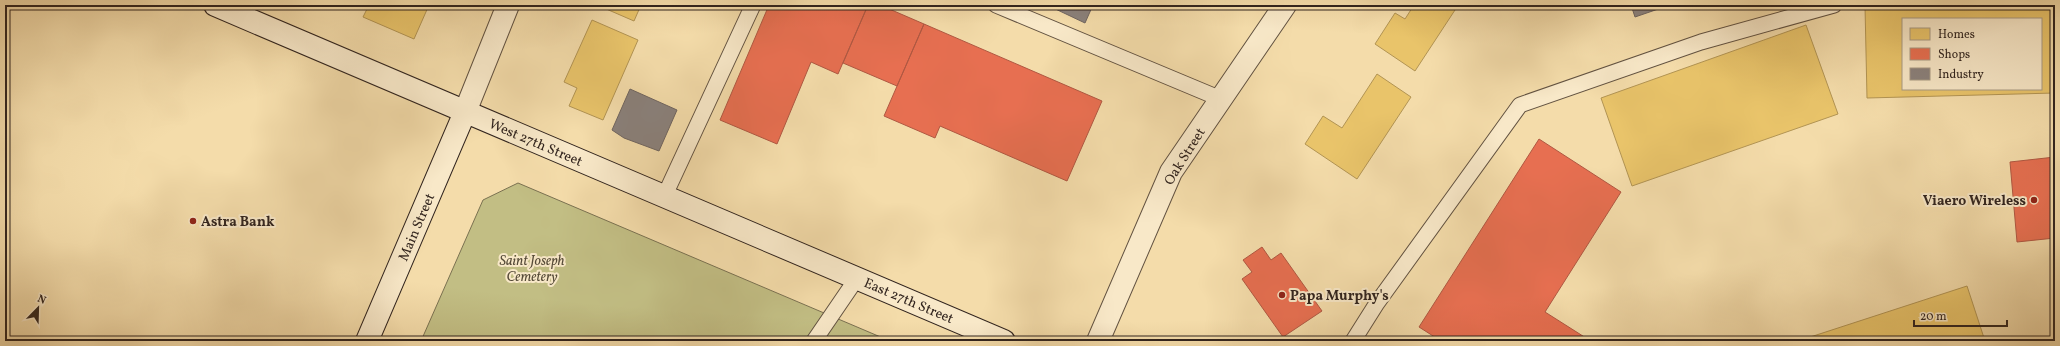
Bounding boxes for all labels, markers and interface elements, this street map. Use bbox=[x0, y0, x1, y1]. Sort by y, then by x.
legend bbox=[1902, 18, 2042, 90]
text: Homes bbox=[1938, 27, 1975, 43]
text: Shops bbox=[1938, 47, 1970, 63]
text: Industry bbox=[1938, 67, 1984, 83]
street label: West 27th Street bbox=[486, 115, 585, 172]
street label: Oak Street bbox=[1160, 124, 1210, 189]
street label: Main Street bbox=[395, 191, 440, 264]
place label: Viaero Wireless bbox=[1923, 192, 2026, 211]
marker: Viaero Wireless bbox=[2029, 195, 2039, 205]
place label: Astra Bank bbox=[201, 213, 275, 232]
marker: Astra Bank bbox=[188, 216, 198, 226]
park label: Saint Joseph Cemetery bbox=[499, 252, 565, 287]
street label: East 27th Street bbox=[861, 274, 956, 329]
place label: Papa Murphy's bbox=[1290, 287, 1389, 306]
north arrow bbox=[18, 288, 58, 328]
marker: Papa Murphy's bbox=[1277, 290, 1287, 300]
text: N bbox=[35, 292, 48, 309]
scale bar bbox=[1914, 302, 2007, 328]
text: 20 m bbox=[1920, 309, 1947, 325]

